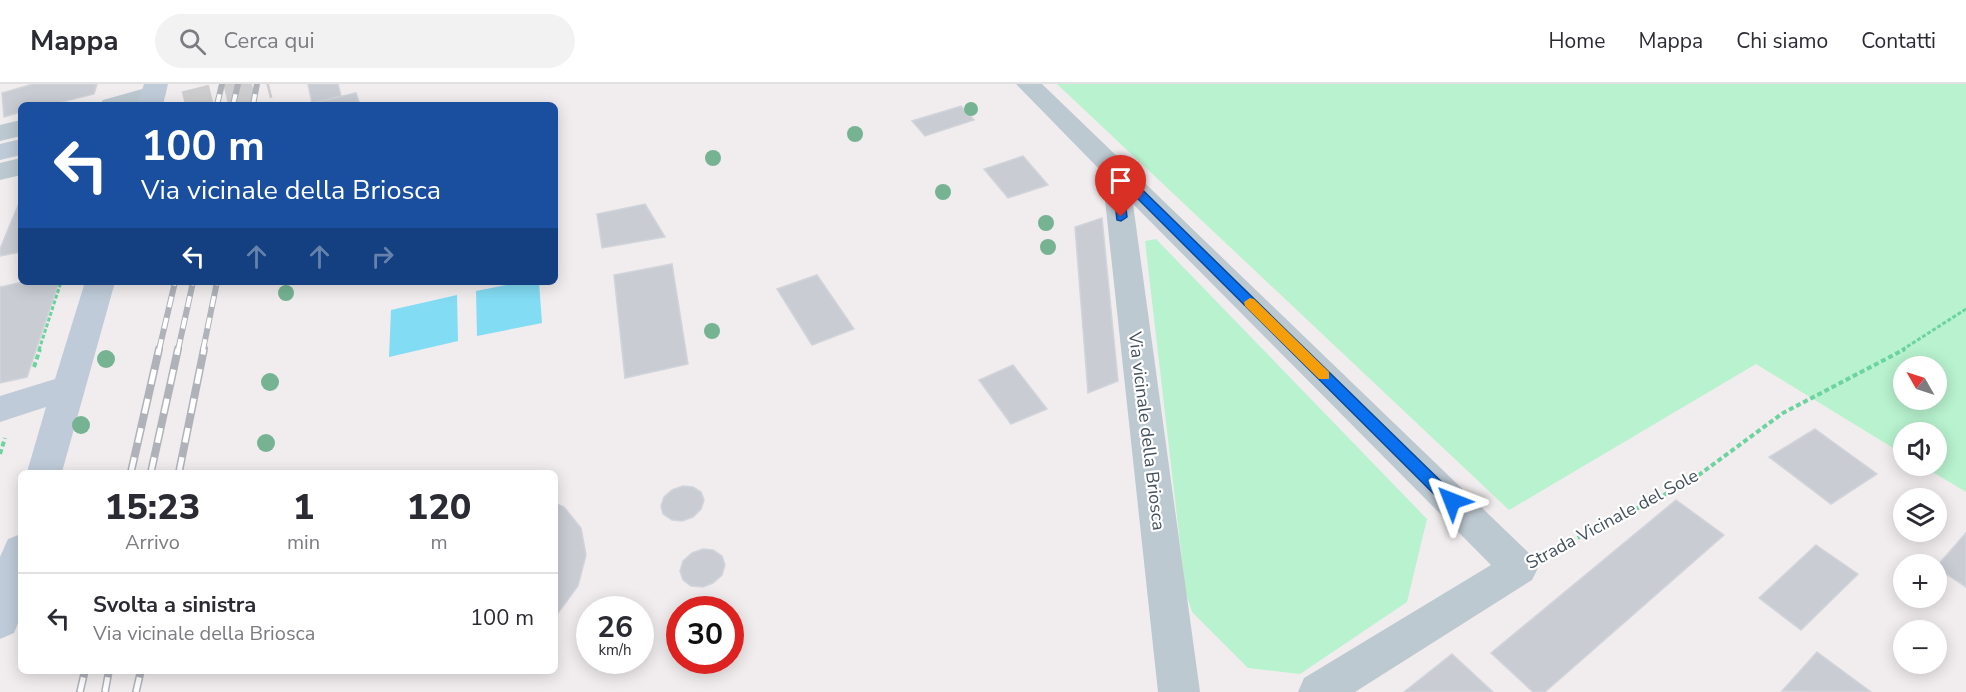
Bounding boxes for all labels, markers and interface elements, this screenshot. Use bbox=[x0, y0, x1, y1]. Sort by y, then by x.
search box bbox=[155, 14, 575, 68]
text: Mappa bbox=[30, 22, 119, 60]
icon: search bbox=[176, 25, 209, 58]
text: Cerca qui bbox=[224, 26, 315, 56]
text: Home bbox=[1549, 27, 1605, 55]
text: Mappa bbox=[1638, 27, 1703, 55]
text: Chi siamo bbox=[1736, 27, 1828, 55]
text: Contatti bbox=[1861, 27, 1936, 55]
text: 100 m bbox=[141, 118, 265, 175]
icon: left bbox=[42, 126, 120, 204]
pin bbox=[1095, 155, 1146, 217]
icon: arrive bbox=[1104, 164, 1137, 197]
text: Via vicinale della Briosca bbox=[141, 172, 441, 209]
icon: left bbox=[177, 240, 210, 273]
icon: ahead bbox=[240, 240, 273, 273]
icon: ahead bbox=[303, 240, 336, 273]
icon: right bbox=[366, 240, 399, 273]
street label: Via vicinale della Briosca bbox=[1123, 329, 1171, 532]
north arrow bbox=[1893, 356, 1947, 410]
map controls bbox=[1893, 356, 1947, 674]
button: sound bbox=[1893, 422, 1947, 476]
street label: Strada Vicinale del Sole bbox=[1522, 463, 1702, 575]
position arrow bbox=[1420, 469, 1484, 533]
text: 15:23 bbox=[105, 483, 200, 532]
text: 1 bbox=[293, 483, 314, 532]
text: 120 bbox=[407, 483, 471, 532]
button: layers bbox=[1893, 488, 1947, 542]
text: Arrivo bbox=[125, 529, 180, 556]
text: min bbox=[287, 529, 320, 556]
text: m bbox=[430, 529, 448, 556]
button: + bbox=[1893, 554, 1947, 608]
text: Svolta a sinistra bbox=[93, 590, 256, 620]
speed limit sign: 30 bbox=[666, 596, 744, 674]
icon: left bbox=[42, 602, 75, 635]
text: 100 m bbox=[470, 603, 534, 633]
text: 26 bbox=[597, 607, 633, 648]
text: Via vicinale della Briosca bbox=[93, 620, 315, 647]
button: − bbox=[1893, 620, 1947, 674]
text: km/h bbox=[598, 640, 632, 660]

